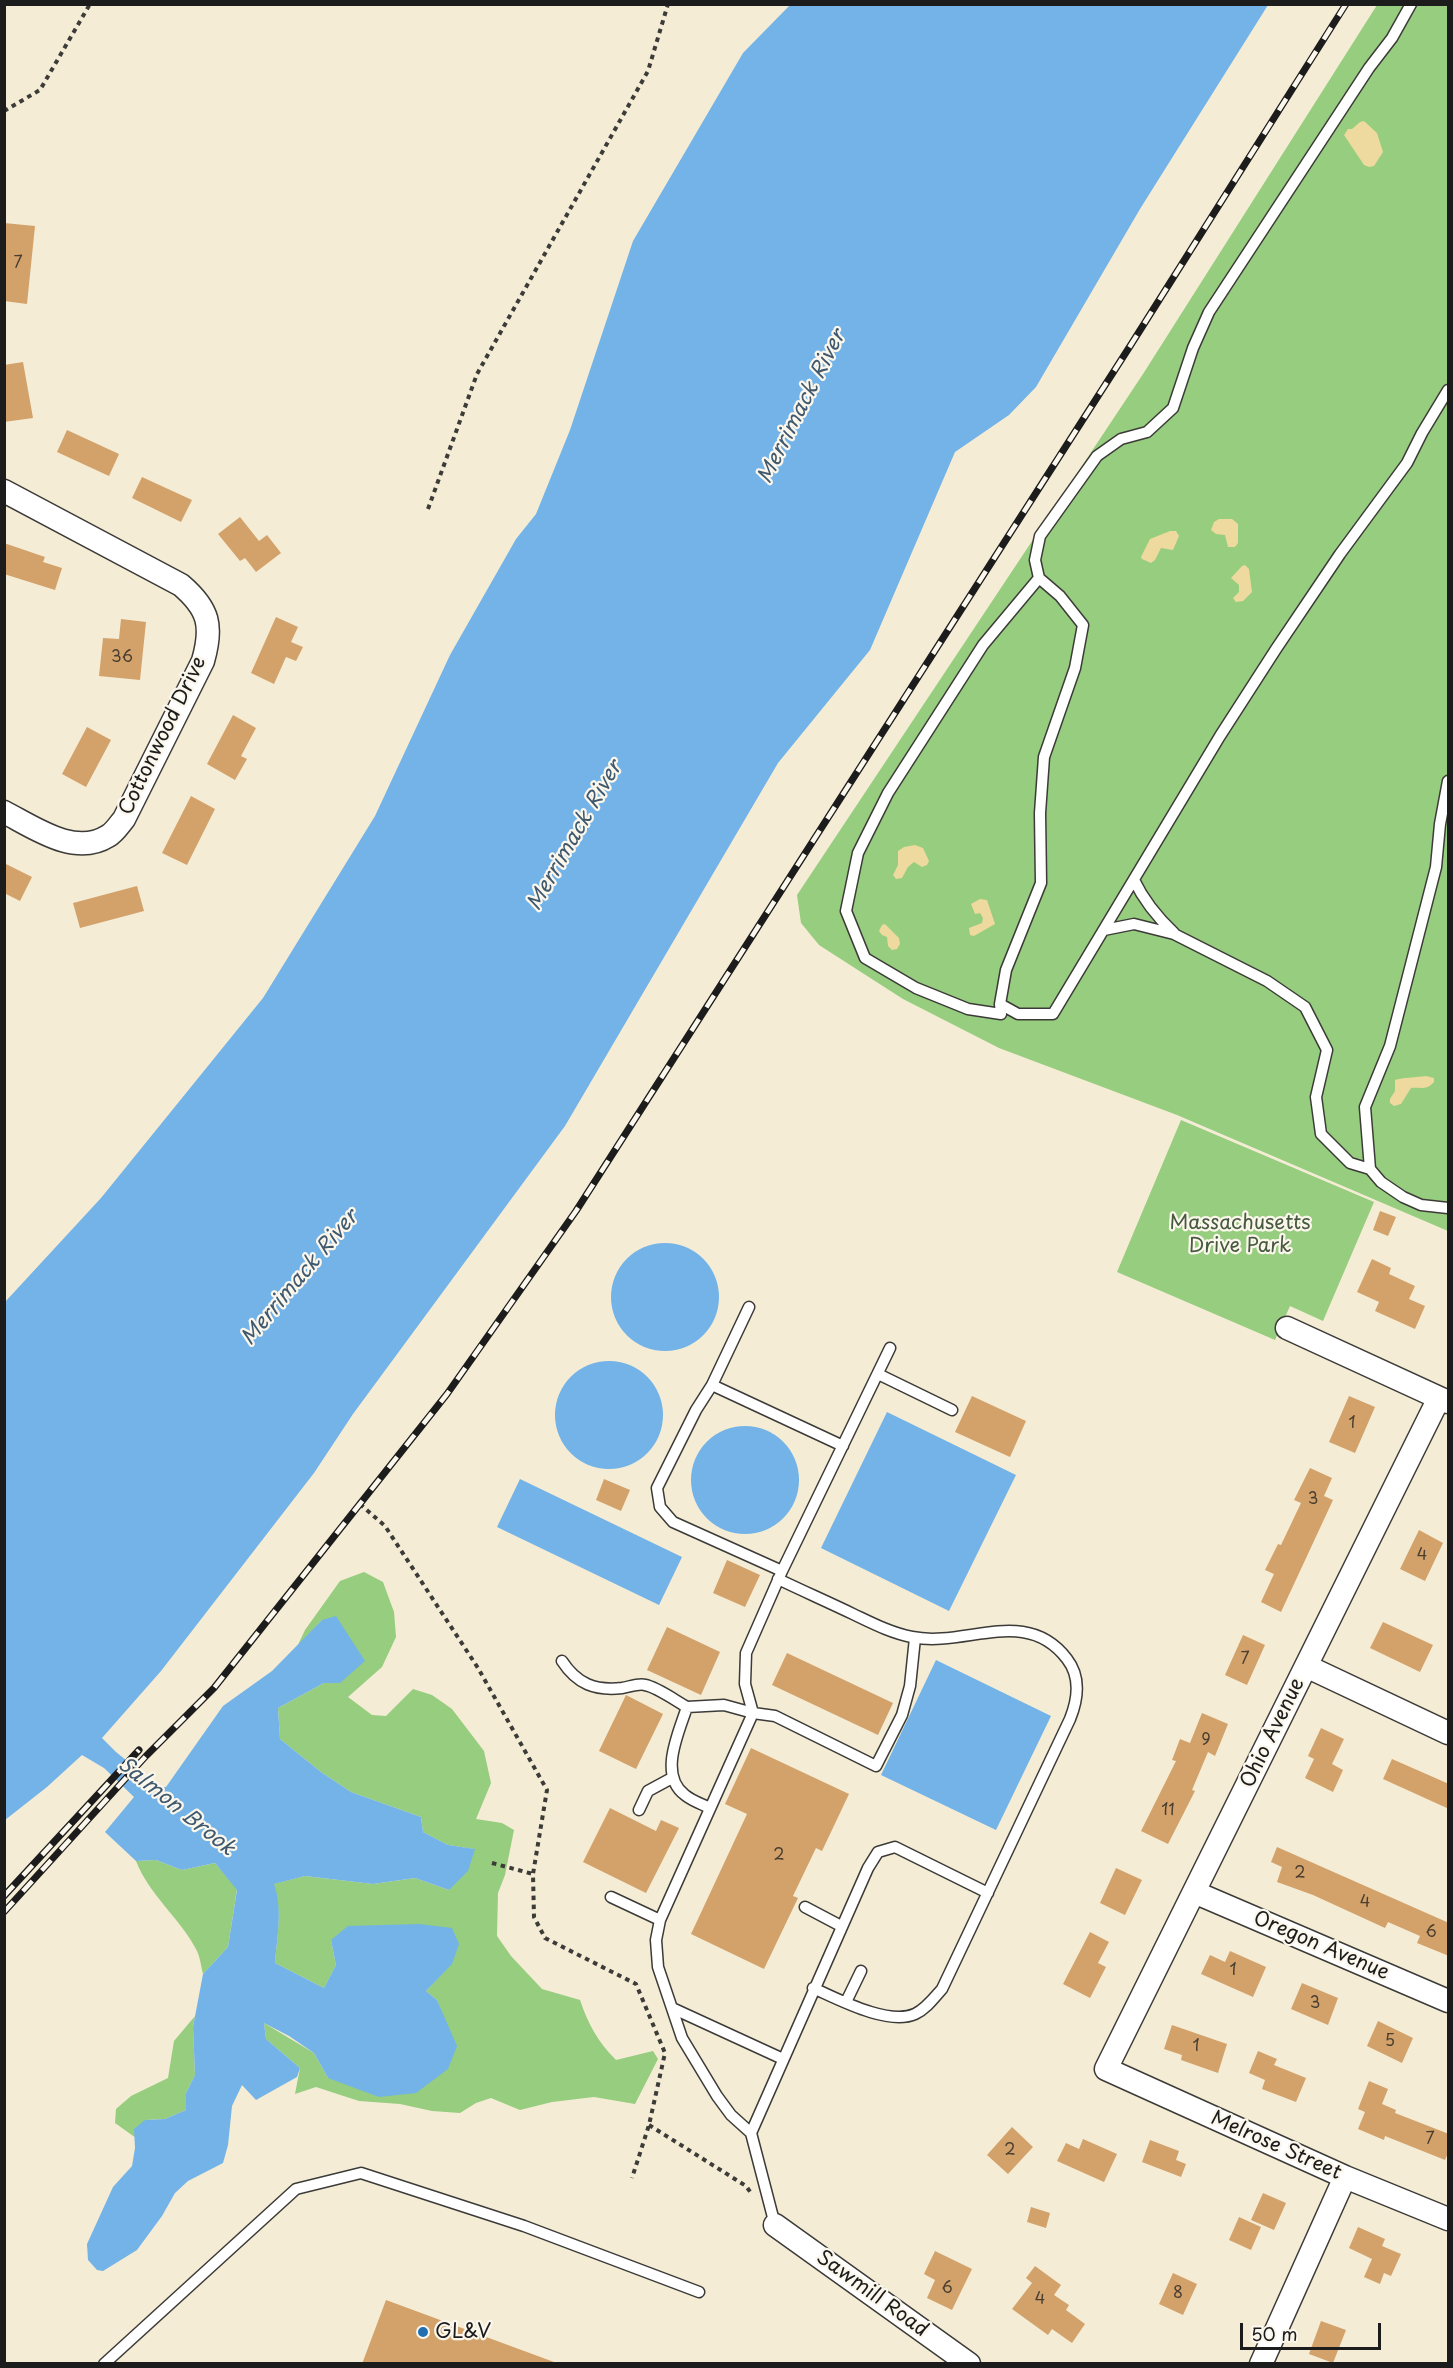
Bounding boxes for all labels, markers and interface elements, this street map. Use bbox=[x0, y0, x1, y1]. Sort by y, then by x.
house number: 7 bbox=[13, 254, 23, 274]
water label: Merrimack River bbox=[753, 326, 851, 488]
house number: 36 bbox=[111, 648, 133, 668]
street label: Cottonwood Drive bbox=[114, 653, 212, 819]
water label: Merrimack River bbox=[522, 757, 628, 915]
water label: Merrimack River bbox=[236, 1205, 364, 1351]
park label: Massachusetts Drive Park bbox=[1169, 1211, 1311, 1258]
house number: 1 bbox=[1348, 1414, 1356, 1434]
house number: 3 bbox=[1308, 1490, 1318, 1510]
house number: 4 bbox=[1417, 1546, 1427, 1566]
house number: 7 bbox=[1240, 1650, 1250, 1670]
street label: Ohio Avenue bbox=[1236, 1674, 1310, 1792]
house number: 9 bbox=[1201, 1731, 1211, 1751]
water label: Salmon Brook bbox=[113, 1752, 239, 1862]
house number: 11 bbox=[1161, 1801, 1175, 1821]
house number: 2 bbox=[773, 1846, 785, 1866]
house number: 2 bbox=[1294, 1864, 1306, 1884]
house number: 4 bbox=[1360, 1893, 1370, 1913]
street label: Oregon Avenue bbox=[1249, 1907, 1393, 1985]
house number: 6 bbox=[1425, 1923, 1437, 1943]
house number: 1 bbox=[1229, 1961, 1237, 1981]
house number: 3 bbox=[1310, 1994, 1320, 2014]
house number: 5 bbox=[1385, 2032, 1395, 2052]
house number: 1 bbox=[1192, 2037, 1200, 2057]
street label: Melrose Street bbox=[1207, 2106, 1345, 2186]
house number: 7 bbox=[1425, 2130, 1435, 2150]
house number: 2 bbox=[1004, 2141, 1016, 2161]
street label: Sawmill Road bbox=[812, 2245, 932, 2343]
house number: 6 bbox=[941, 2279, 953, 2299]
house number: 8 bbox=[1173, 2284, 1183, 2304]
house number: 4 bbox=[1035, 2290, 1045, 2310]
scale bar bbox=[1243, 2311, 1384, 2349]
place label: GL&V bbox=[435, 2320, 491, 2344]
text: 50 m bbox=[1251, 2320, 1298, 2347]
marker: GL&V bbox=[416, 2325, 430, 2339]

